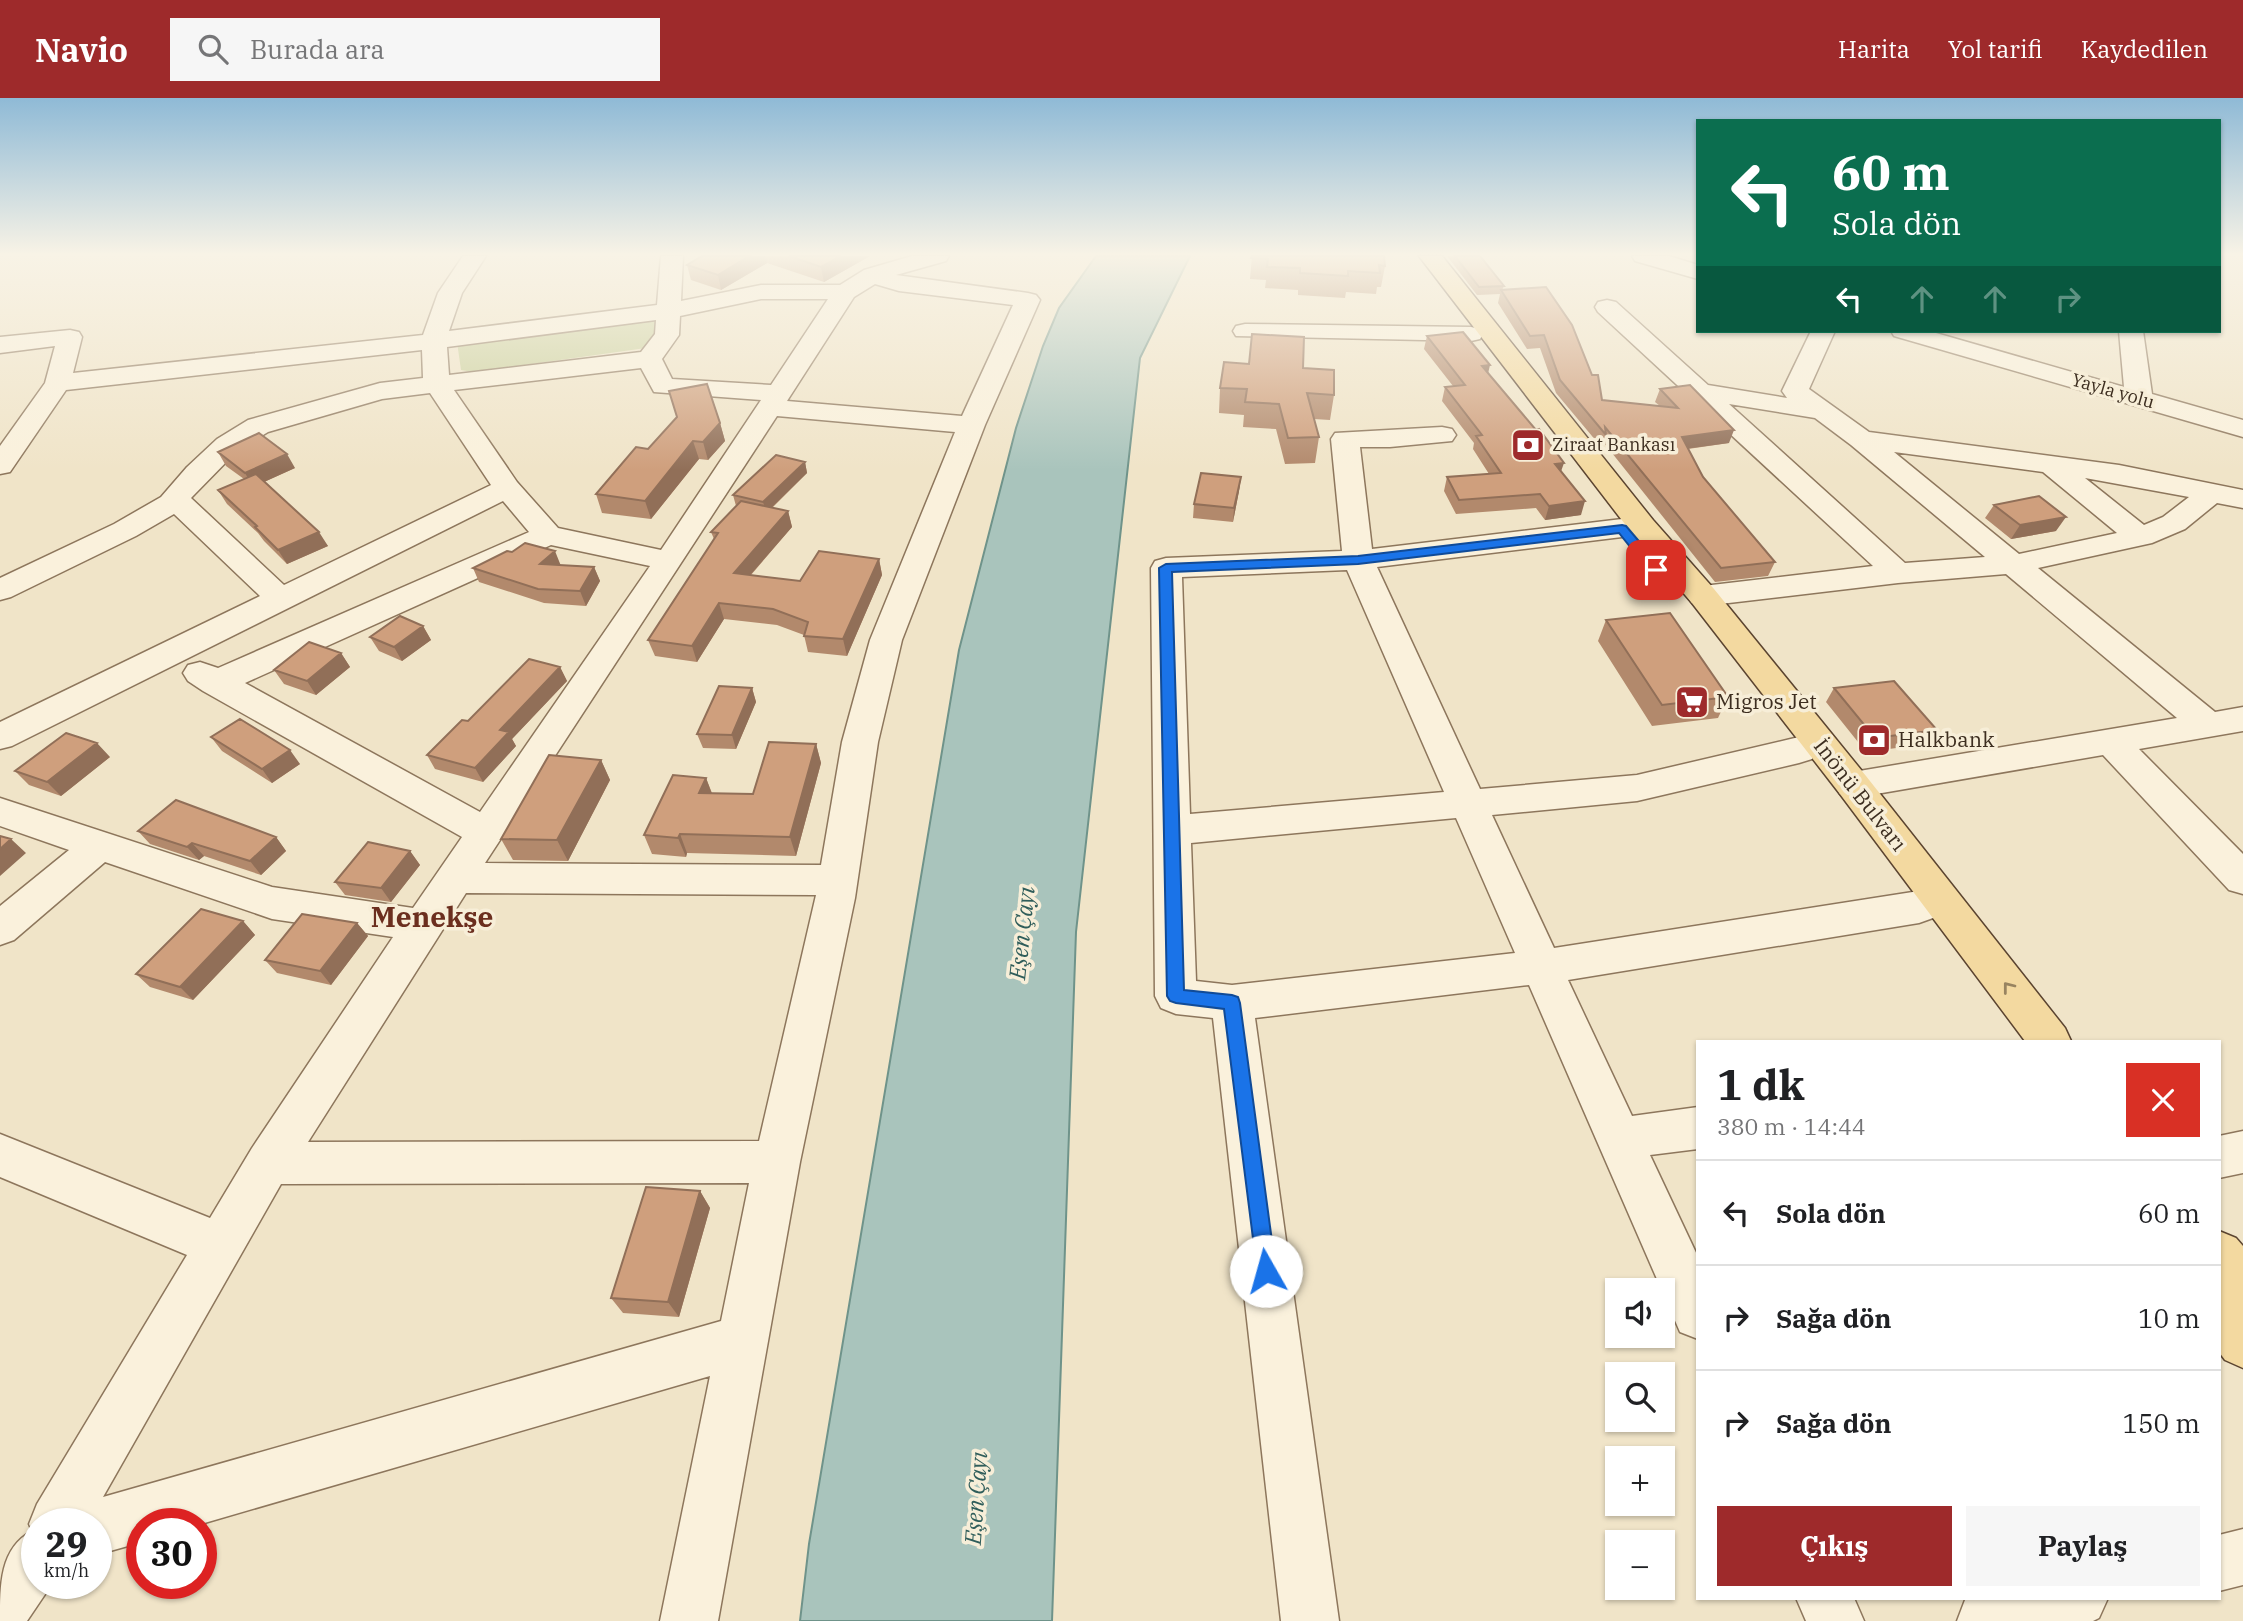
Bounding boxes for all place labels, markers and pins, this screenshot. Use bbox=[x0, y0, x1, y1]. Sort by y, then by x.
bank icon: Ziraat Bankası bbox=[1509, 426, 1547, 464]
place label: Ziraat Bankası bbox=[1552, 433, 1676, 456]
pin bbox=[1626, 540, 1686, 600]
supermarket icon: Migros Jet bbox=[1673, 683, 1711, 721]
place label: Migros Jet bbox=[1716, 687, 1817, 715]
bank icon: Halkbank bbox=[1855, 721, 1893, 759]
place label: Halkbank bbox=[1898, 725, 1995, 753]

